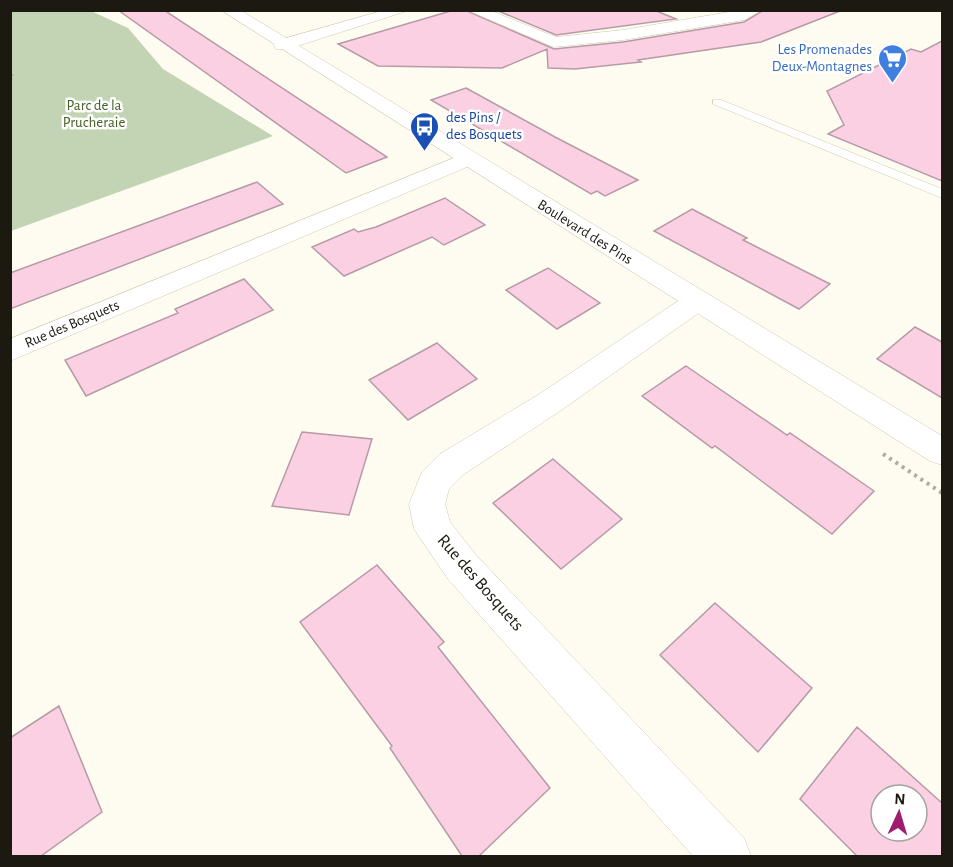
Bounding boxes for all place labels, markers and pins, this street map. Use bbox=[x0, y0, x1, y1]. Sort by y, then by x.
place label: Les Promenades Deux-Montagnes bbox=[772, 42, 872, 74]
supermarket icon: Les Promenades Deux-Montagnes bbox=[877, 42, 909, 84]
bus stop icon: des Pins / des Bosquets bbox=[409, 110, 441, 152]
place label: des Pins / des Bosquets bbox=[446, 110, 522, 142]

